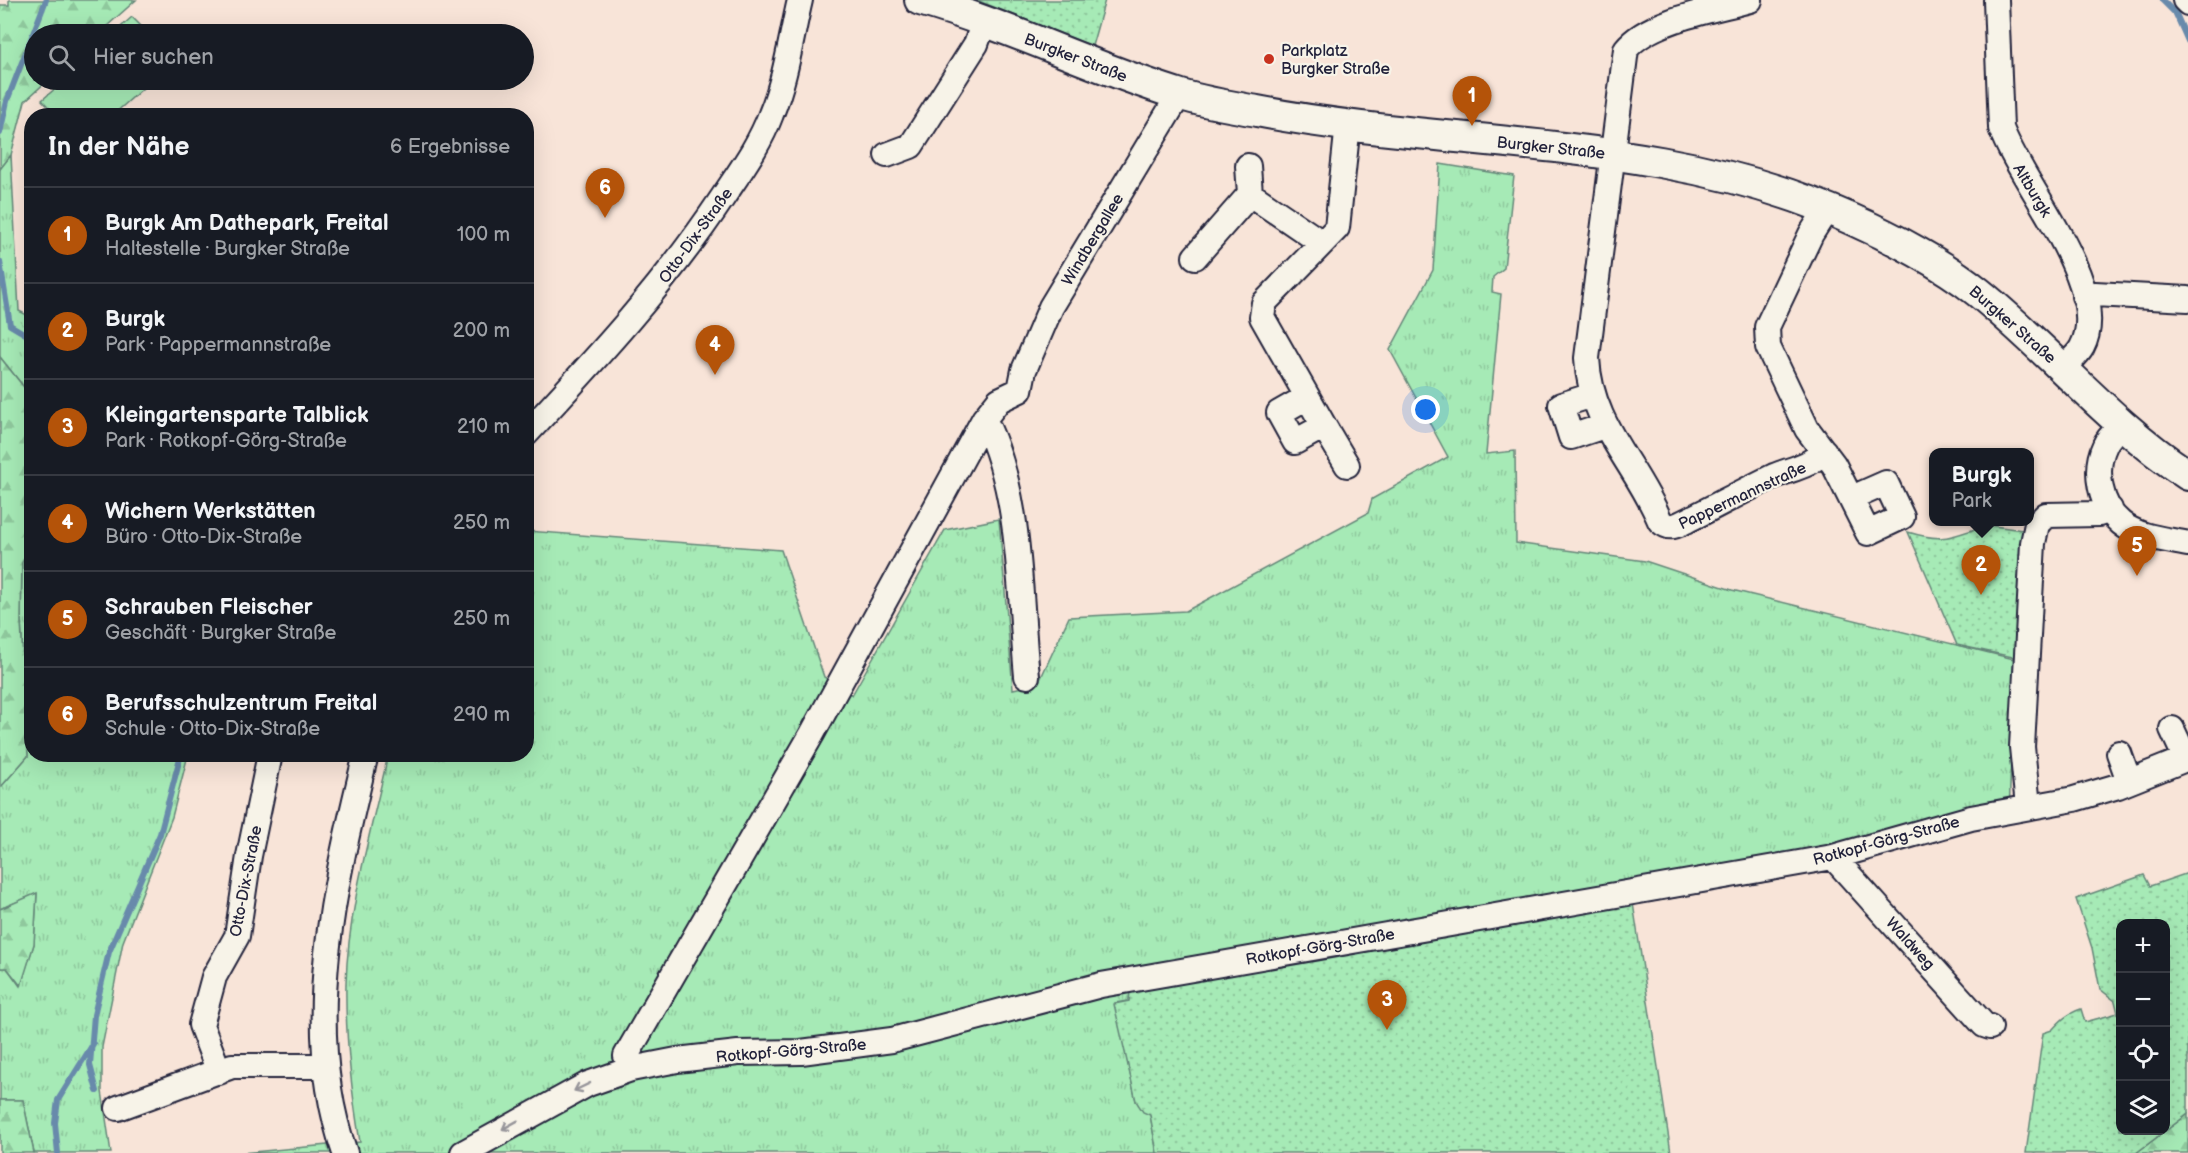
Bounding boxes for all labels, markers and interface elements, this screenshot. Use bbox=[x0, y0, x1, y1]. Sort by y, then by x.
search box bbox=[24, 24, 534, 90]
street label: Burgker Straße bbox=[1021, 30, 1130, 87]
icon: search bbox=[45, 41, 78, 74]
place label: Parkplatz Burgker Straße bbox=[1281, 42, 1390, 79]
text: Hier suchen bbox=[93, 44, 214, 71]
marker: Parkplatz Burgker Straße bbox=[1262, 52, 1276, 66]
pin: 1 bbox=[1452, 76, 1492, 126]
text: In der Nähe bbox=[48, 132, 190, 163]
street label: Burgker Straße bbox=[1496, 133, 1606, 164]
text: 6 Ergebnisse bbox=[390, 135, 510, 159]
street label: Altburgk bbox=[2008, 161, 2055, 221]
pin: 6 bbox=[586, 168, 624, 218]
street label: Otto-Dix-Straße bbox=[655, 184, 737, 287]
street label: Windbergallee bbox=[1058, 190, 1128, 289]
text: Burgk Am Dathepark, Freital bbox=[105, 210, 389, 237]
text: 1 bbox=[63, 223, 72, 247]
text: 100 m bbox=[457, 223, 510, 247]
text: Haltestelle · Burgker Straße bbox=[105, 237, 350, 261]
street label: Burgker Straße bbox=[1965, 282, 2060, 368]
text: Burgk bbox=[105, 306, 165, 333]
text: 2 bbox=[62, 319, 73, 343]
text: 200 m bbox=[453, 319, 510, 343]
pin: 4 bbox=[696, 326, 734, 375]
text: Park · Pappermannstraße bbox=[105, 333, 331, 357]
your location bbox=[1411, 395, 1440, 424]
text: Kleingartensparte Talblick bbox=[105, 402, 368, 429]
text: 3 bbox=[62, 415, 73, 439]
text: 210 m bbox=[457, 415, 510, 439]
text: Park · Rotkopf-Görg-Straße bbox=[105, 429, 347, 453]
popup bbox=[1929, 448, 2034, 526]
street label: Pappermannstraße bbox=[1676, 458, 1810, 534]
text: Burgk bbox=[1951, 462, 2012, 489]
text: Park bbox=[1951, 489, 1992, 513]
text: Wichern Werkstätten bbox=[105, 498, 316, 525]
text: 4 bbox=[62, 511, 73, 535]
text: 250 m bbox=[453, 511, 510, 535]
text: Büro · Otto-Dix-Straße bbox=[105, 525, 302, 549]
pin: 5 bbox=[2118, 526, 2156, 576]
pin: 2 bbox=[1962, 546, 2000, 595]
text: Schrauben Fleischer bbox=[105, 594, 313, 621]
text: 5 bbox=[62, 607, 73, 631]
text: 250 m bbox=[453, 607, 510, 631]
text: Geschäft · Burgker Straße bbox=[105, 621, 336, 645]
text: Berufsschulzentrum Freital bbox=[105, 690, 377, 717]
text: 6 bbox=[61, 703, 74, 727]
text: 290 m bbox=[453, 703, 510, 727]
text: Schule · Otto-Dix-Straße bbox=[105, 717, 320, 741]
street label: Rotkopf-Görg-Straße bbox=[1811, 813, 1962, 870]
street label: Otto-Dix-Straße bbox=[226, 824, 267, 938]
street label: Waldweg bbox=[1881, 914, 1938, 974]
map controls bbox=[2116, 919, 2170, 1135]
button: + bbox=[2116, 919, 2170, 973]
street label: Rotkopf-Görg-Straße bbox=[1244, 925, 1397, 970]
button: − bbox=[2116, 973, 2170, 1027]
pin: 3 bbox=[1368, 980, 1406, 1030]
button: locate bbox=[2116, 1027, 2170, 1081]
street label: Rotkopf-Görg-Straße bbox=[715, 1035, 868, 1068]
button: layers bbox=[2116, 1081, 2170, 1135]
one-way arrow bbox=[573, 1082, 591, 1094]
one-way arrow bbox=[501, 1120, 518, 1132]

